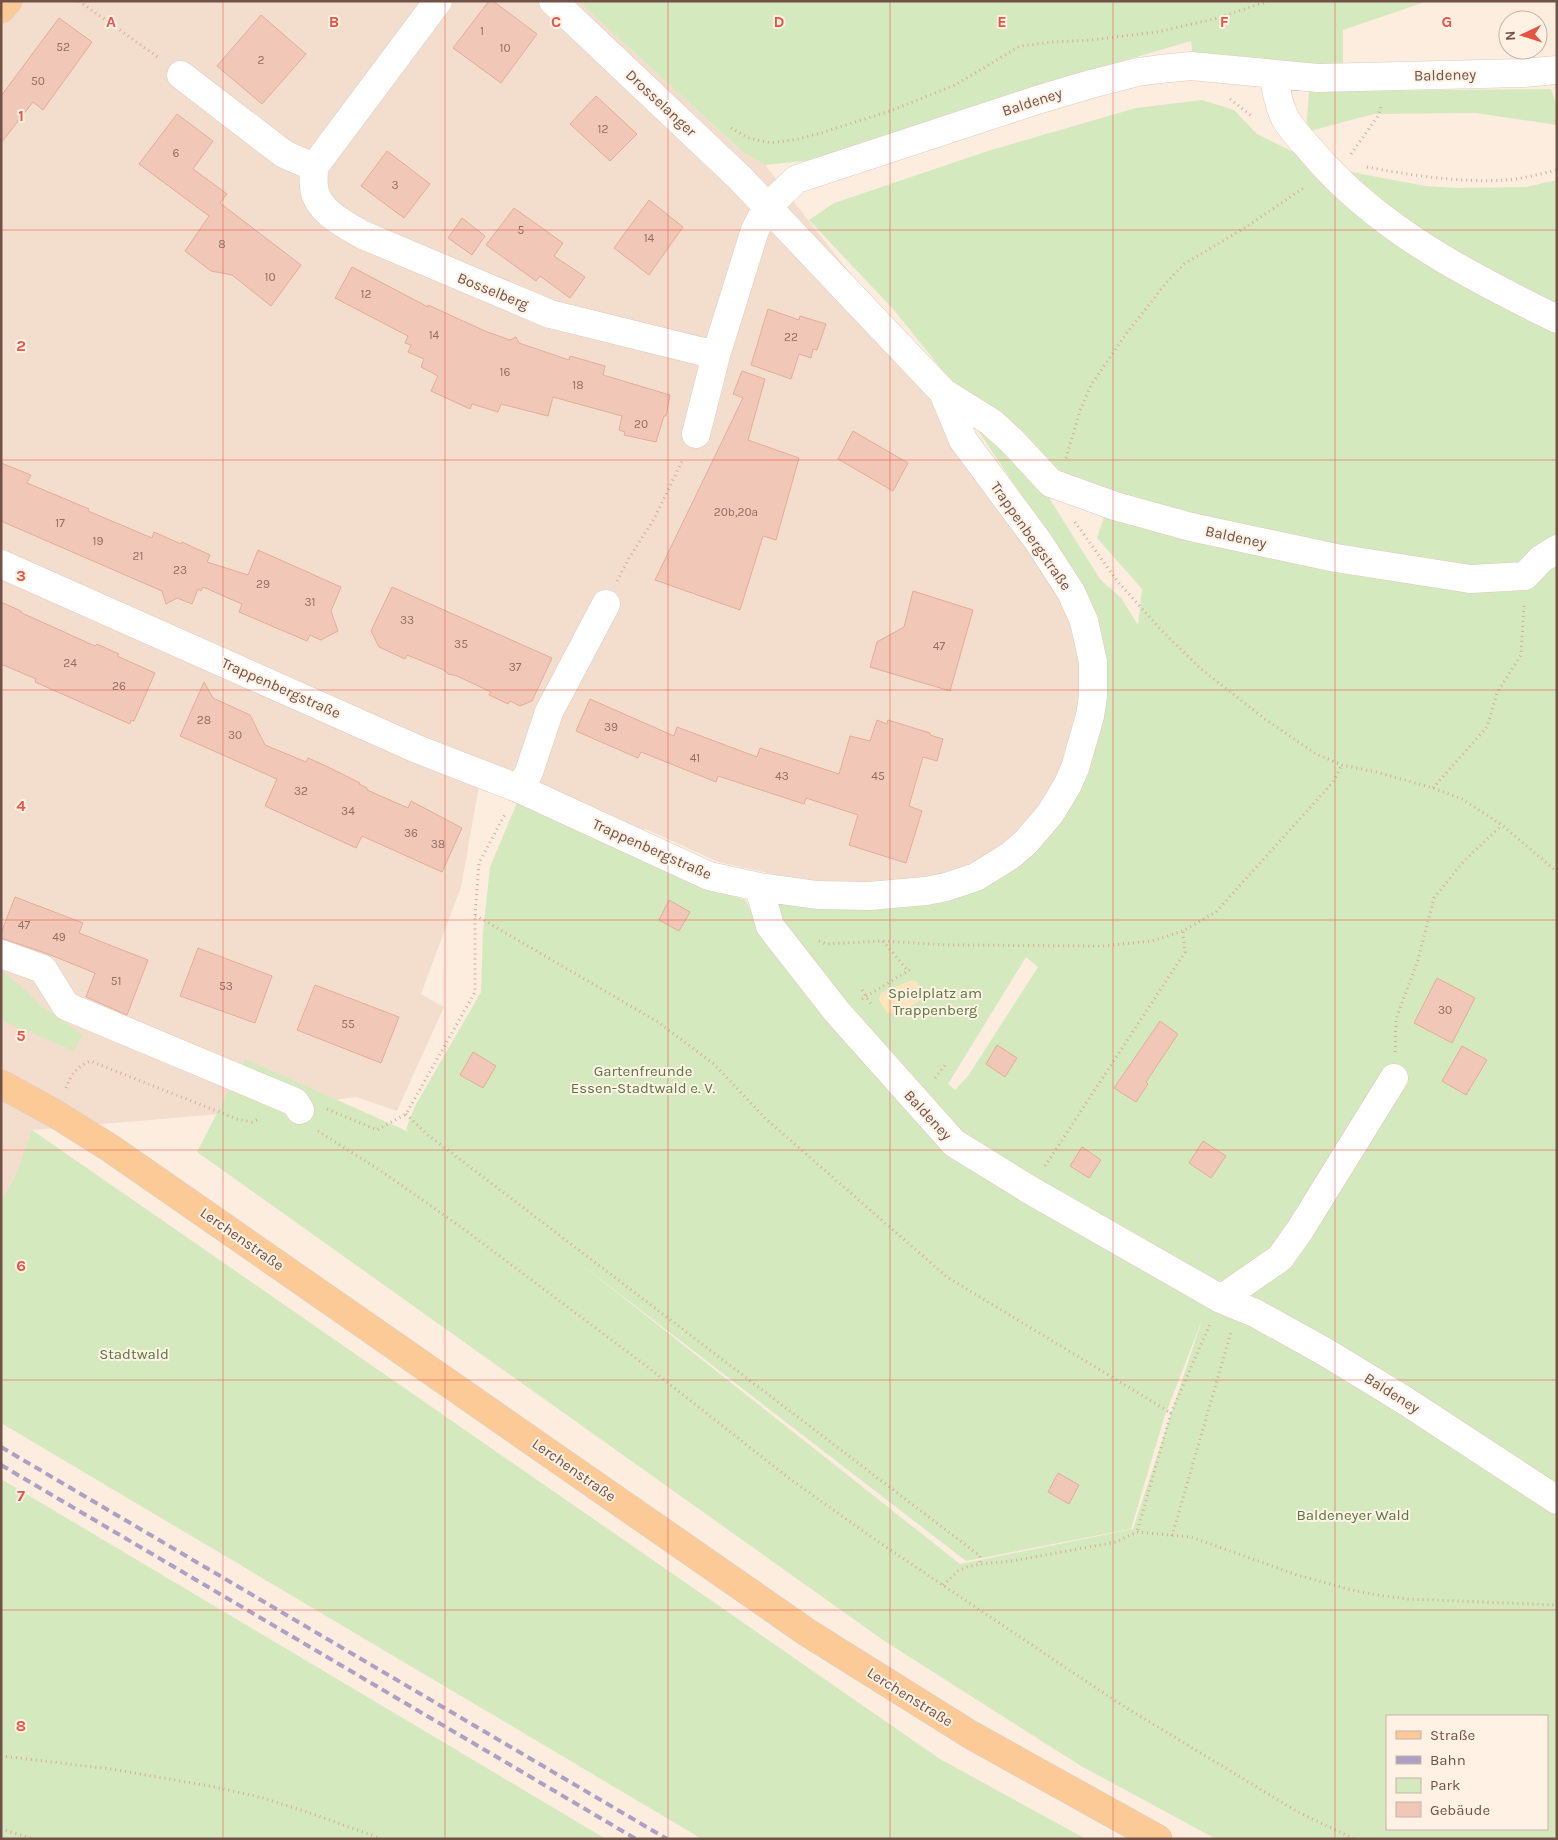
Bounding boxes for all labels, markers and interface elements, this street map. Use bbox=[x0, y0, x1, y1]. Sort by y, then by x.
north arrow bbox=[1498, 10, 1548, 60]
text: A bbox=[106, 12, 116, 31]
text: B bbox=[329, 12, 339, 31]
text: C bbox=[551, 12, 561, 31]
text: D bbox=[774, 12, 785, 31]
text: E bbox=[997, 12, 1007, 31]
text: F bbox=[1220, 12, 1229, 31]
text: G bbox=[1442, 12, 1452, 31]
house number: 1 bbox=[480, 24, 484, 38]
text: N bbox=[1502, 30, 1519, 41]
house number: 52 bbox=[56, 40, 70, 54]
house number: 10 bbox=[499, 41, 511, 55]
house number: 2 bbox=[258, 53, 265, 67]
street label: Baldeney bbox=[1414, 65, 1476, 85]
street label: Drosselanger bbox=[622, 66, 701, 141]
house number: 50 bbox=[31, 74, 45, 88]
street label: Baldeney bbox=[1000, 84, 1064, 120]
text: 1 bbox=[18, 106, 24, 125]
house number: 12 bbox=[598, 122, 609, 136]
house number: 6 bbox=[173, 146, 180, 160]
house number: 3 bbox=[391, 178, 399, 192]
house number: 5 bbox=[518, 223, 525, 237]
house number: 14 bbox=[644, 231, 655, 245]
house number: 8 bbox=[218, 237, 226, 251]
street label: Bosselberg bbox=[455, 269, 532, 314]
house number: 10 bbox=[264, 270, 276, 284]
house number: 12 bbox=[361, 287, 372, 301]
house number: 14 bbox=[429, 328, 440, 342]
house number: 22 bbox=[784, 330, 798, 344]
text: 2 bbox=[16, 336, 26, 355]
house number: 16 bbox=[500, 365, 511, 379]
house number: 18 bbox=[572, 378, 584, 392]
house number: 20 bbox=[634, 417, 648, 431]
street label: Trappenbergstraße bbox=[987, 478, 1075, 594]
house number: 20b,20a bbox=[714, 505, 758, 519]
house number: 17 bbox=[55, 516, 65, 530]
street label: Baldeney bbox=[1204, 522, 1268, 552]
house number: 19 bbox=[93, 534, 103, 548]
house number: 21 bbox=[133, 549, 143, 563]
house number: 23 bbox=[173, 563, 187, 577]
text: 3 bbox=[16, 566, 26, 585]
house number: 29 bbox=[256, 577, 270, 591]
house number: 31 bbox=[304, 595, 316, 609]
house number: 33 bbox=[400, 613, 414, 627]
house number: 35 bbox=[454, 637, 468, 651]
house number: 47 bbox=[933, 639, 946, 653]
street label: Trappenbergstraße bbox=[219, 654, 343, 722]
house number: 24 bbox=[63, 656, 77, 670]
house number: 37 bbox=[509, 660, 522, 674]
house number: 26 bbox=[112, 679, 126, 693]
house number: 28 bbox=[197, 713, 211, 727]
house number: 39 bbox=[604, 720, 618, 734]
house number: 30 bbox=[228, 728, 242, 742]
house number: 41 bbox=[690, 751, 700, 765]
house number: 43 bbox=[775, 769, 789, 783]
house number: 45 bbox=[871, 769, 885, 783]
house number: 32 bbox=[294, 784, 308, 798]
text: 4 bbox=[16, 796, 26, 815]
house number: 34 bbox=[341, 804, 355, 818]
street label: Trappenbergstraße bbox=[590, 815, 714, 883]
house number: 36 bbox=[404, 826, 418, 840]
house number: 38 bbox=[431, 837, 445, 851]
house number: 47 bbox=[18, 918, 31, 932]
house number: 49 bbox=[52, 930, 66, 944]
house number: 51 bbox=[111, 974, 121, 988]
house number: 53 bbox=[219, 979, 233, 993]
park label: Spielplatz am Trappenberg bbox=[888, 984, 982, 1019]
house number: 30 bbox=[1438, 1003, 1452, 1017]
house number: 55 bbox=[341, 1017, 355, 1031]
text: 5 bbox=[16, 1026, 26, 1045]
park label: Gartenfreunde Essen-Stadtwald e. V. bbox=[571, 1062, 716, 1097]
street label: Baldeney bbox=[900, 1086, 956, 1144]
street label: Lerchenstraße bbox=[197, 1204, 287, 1274]
text: 6 bbox=[16, 1256, 26, 1275]
park label: Stadtwald bbox=[99, 1345, 169, 1363]
street label: Baldeney bbox=[1361, 1369, 1423, 1417]
street label: Lerchenstraße bbox=[529, 1435, 619, 1505]
text: 7 bbox=[17, 1486, 25, 1505]
park label: Baldeneyer Wald bbox=[1296, 1506, 1410, 1524]
street label: Lerchenstraße bbox=[864, 1663, 956, 1731]
legend bbox=[1386, 1715, 1548, 1830]
text: 8 bbox=[16, 1716, 26, 1735]
text: Straße bbox=[1430, 1726, 1475, 1744]
text: Bahn bbox=[1430, 1751, 1466, 1769]
text: Park bbox=[1430, 1776, 1460, 1794]
text: Gebäude bbox=[1430, 1801, 1490, 1819]

